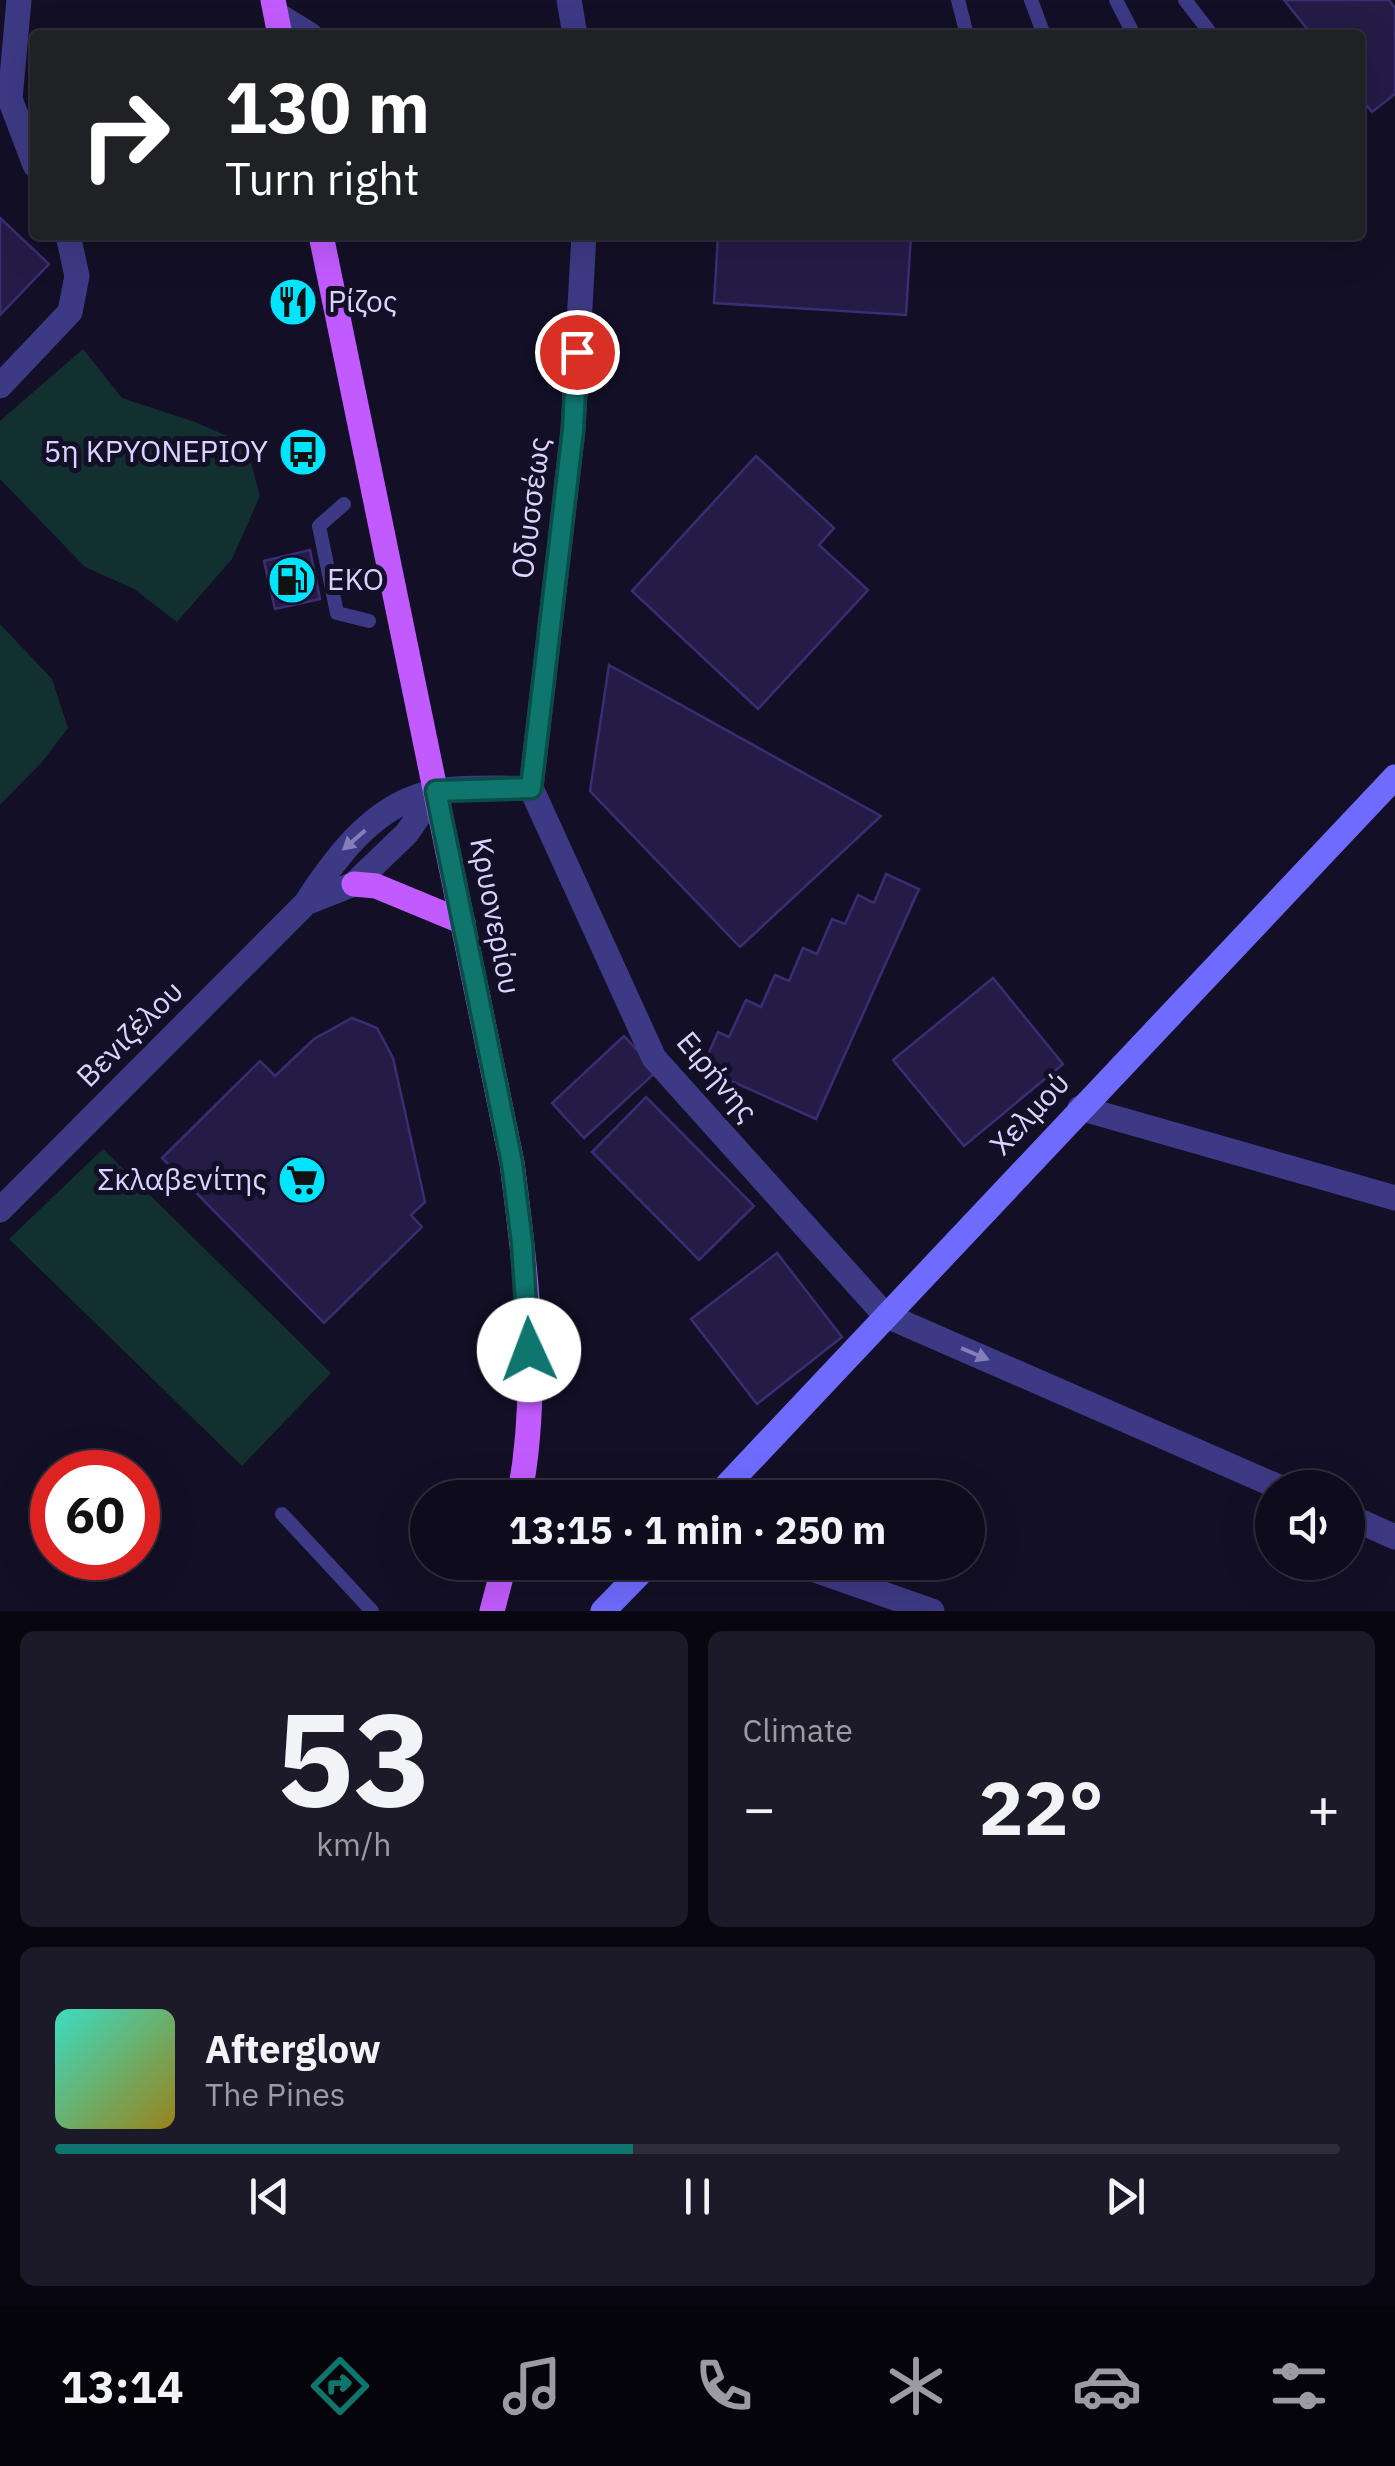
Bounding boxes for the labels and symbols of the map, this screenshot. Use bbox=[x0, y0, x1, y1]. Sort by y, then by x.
restaurant icon: Ρίζος bbox=[267, 276, 319, 328]
place label: Ρίζος bbox=[328, 281, 397, 320]
pin bbox=[535, 310, 620, 395]
bus stop icon: 5η ΚΡΥΟΝΕΡΙΟΥ bbox=[277, 426, 329, 478]
place label: 5η ΚΡΥΟΝΕΡΙΟΥ bbox=[44, 431, 268, 470]
street label: Οδυσσέως bbox=[501, 435, 558, 581]
fuel station icon: EKO bbox=[266, 554, 318, 606]
place label: EKO bbox=[327, 559, 384, 598]
one-way arrow bbox=[341, 828, 366, 850]
street label: Κρυονερίου bbox=[462, 834, 531, 997]
street label: Βενιζέλου bbox=[67, 971, 191, 1095]
street label: Ειρήνης bbox=[669, 1023, 767, 1129]
street label: Χελμού bbox=[981, 1063, 1077, 1163]
supermarket icon: Σκλαβενίτης bbox=[276, 1154, 328, 1206]
place label: Σκλαβενίτης bbox=[97, 1159, 267, 1198]
position arrow bbox=[477, 1298, 581, 1402]
one-way arrow bbox=[960, 1346, 990, 1362]
speed limit sign: 60 bbox=[30, 1450, 160, 1580]

